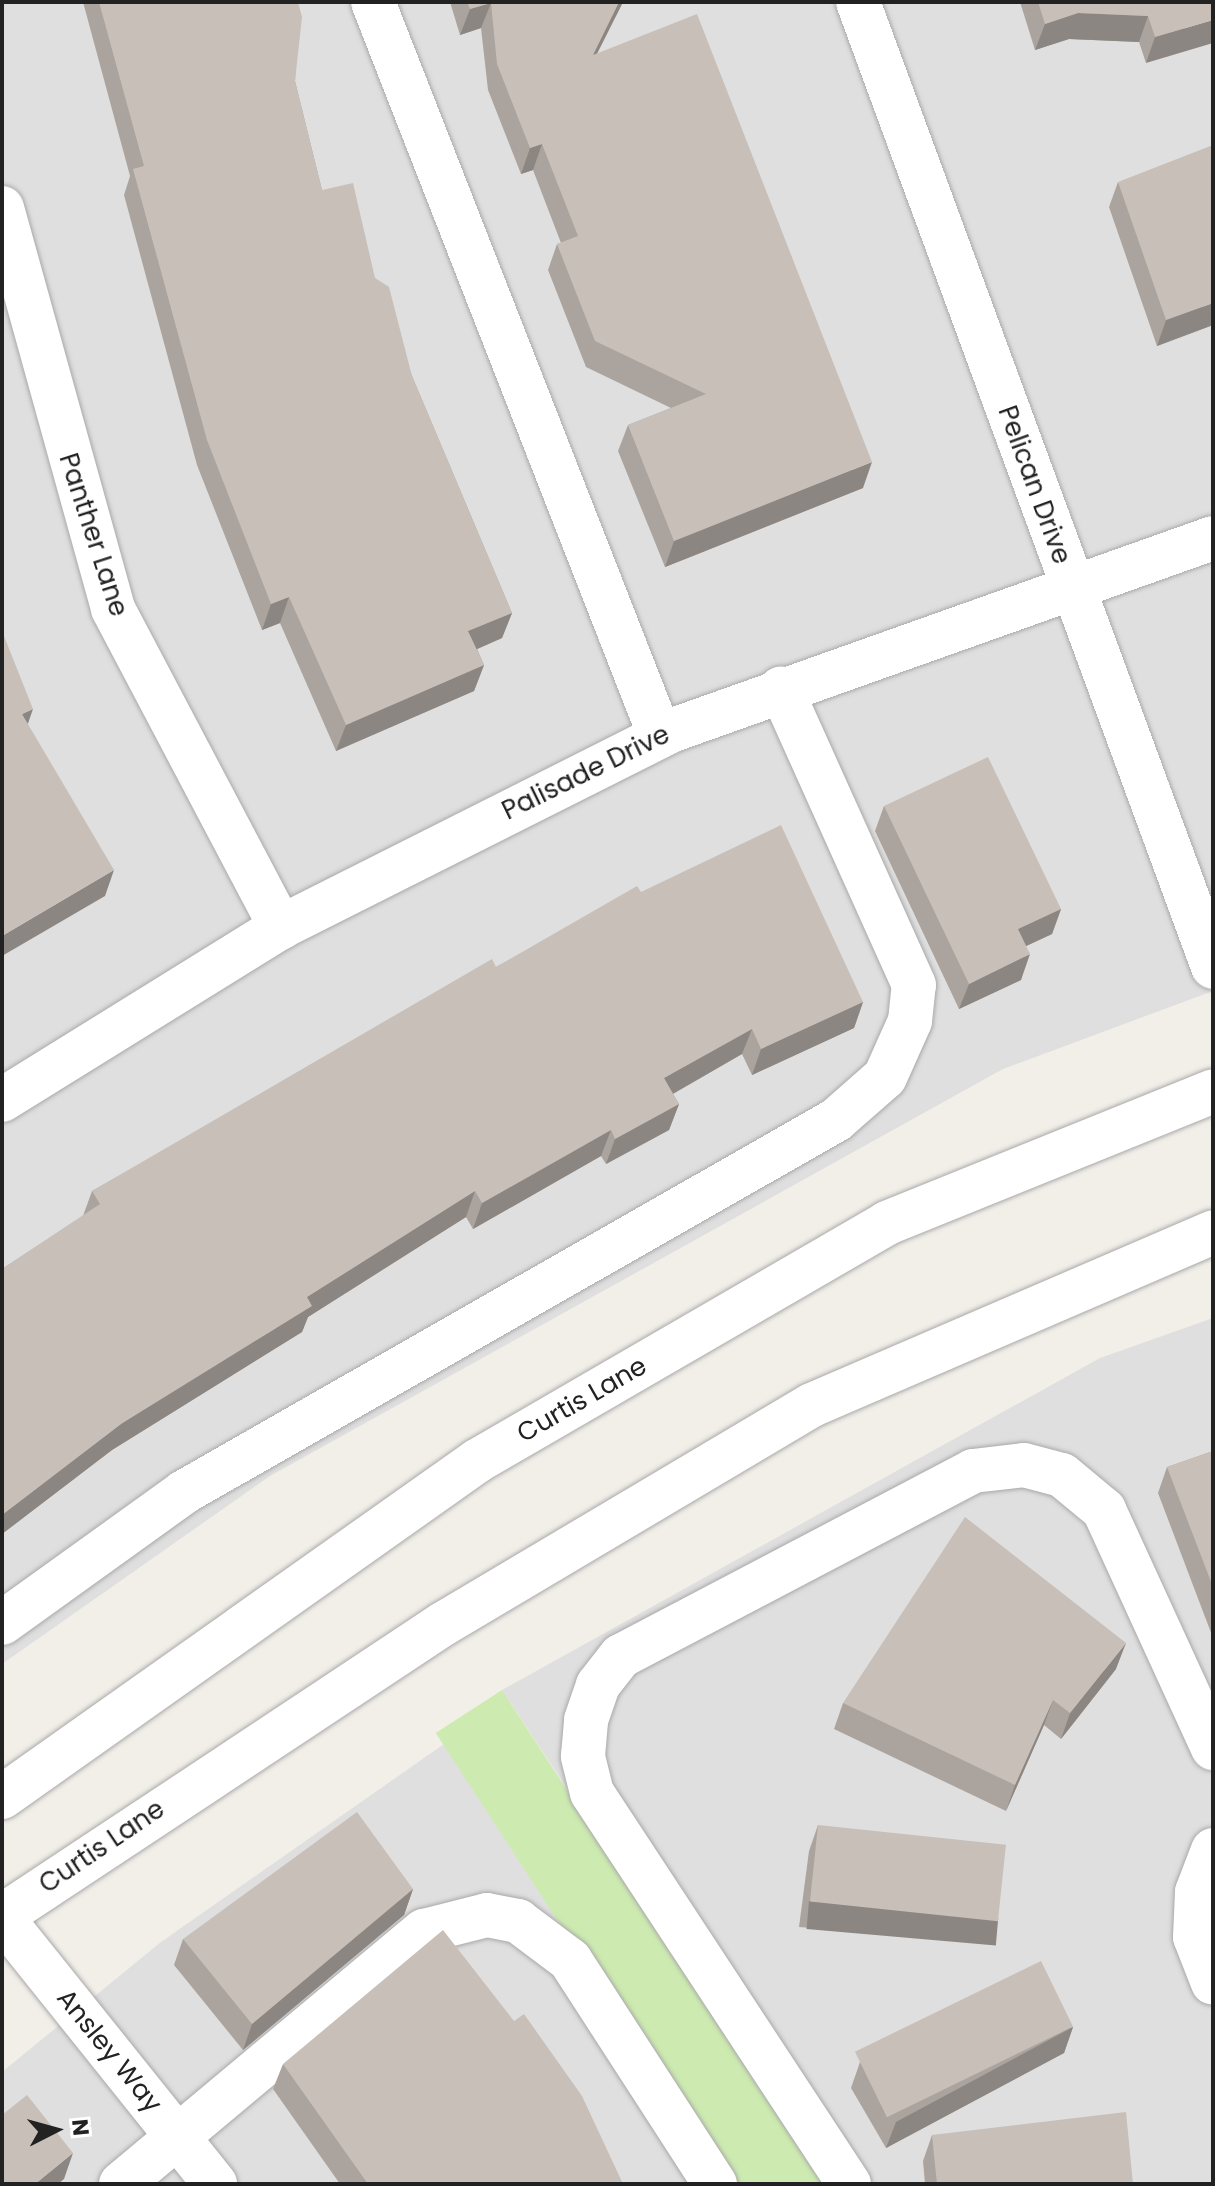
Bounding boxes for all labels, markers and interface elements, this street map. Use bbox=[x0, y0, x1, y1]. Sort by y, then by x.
street label: Pelican Drive bbox=[991, 402, 1077, 568]
street label: Panther Lane bbox=[52, 449, 134, 621]
street label: Palisade Drive bbox=[497, 719, 675, 827]
street label: Curtis Lane bbox=[512, 1350, 652, 1450]
street label: Curtis Lane bbox=[33, 1794, 171, 1900]
street label: Ansley Way bbox=[50, 1983, 168, 2119]
north arrow bbox=[16, 2090, 96, 2170]
text: N bbox=[64, 2118, 97, 2137]

